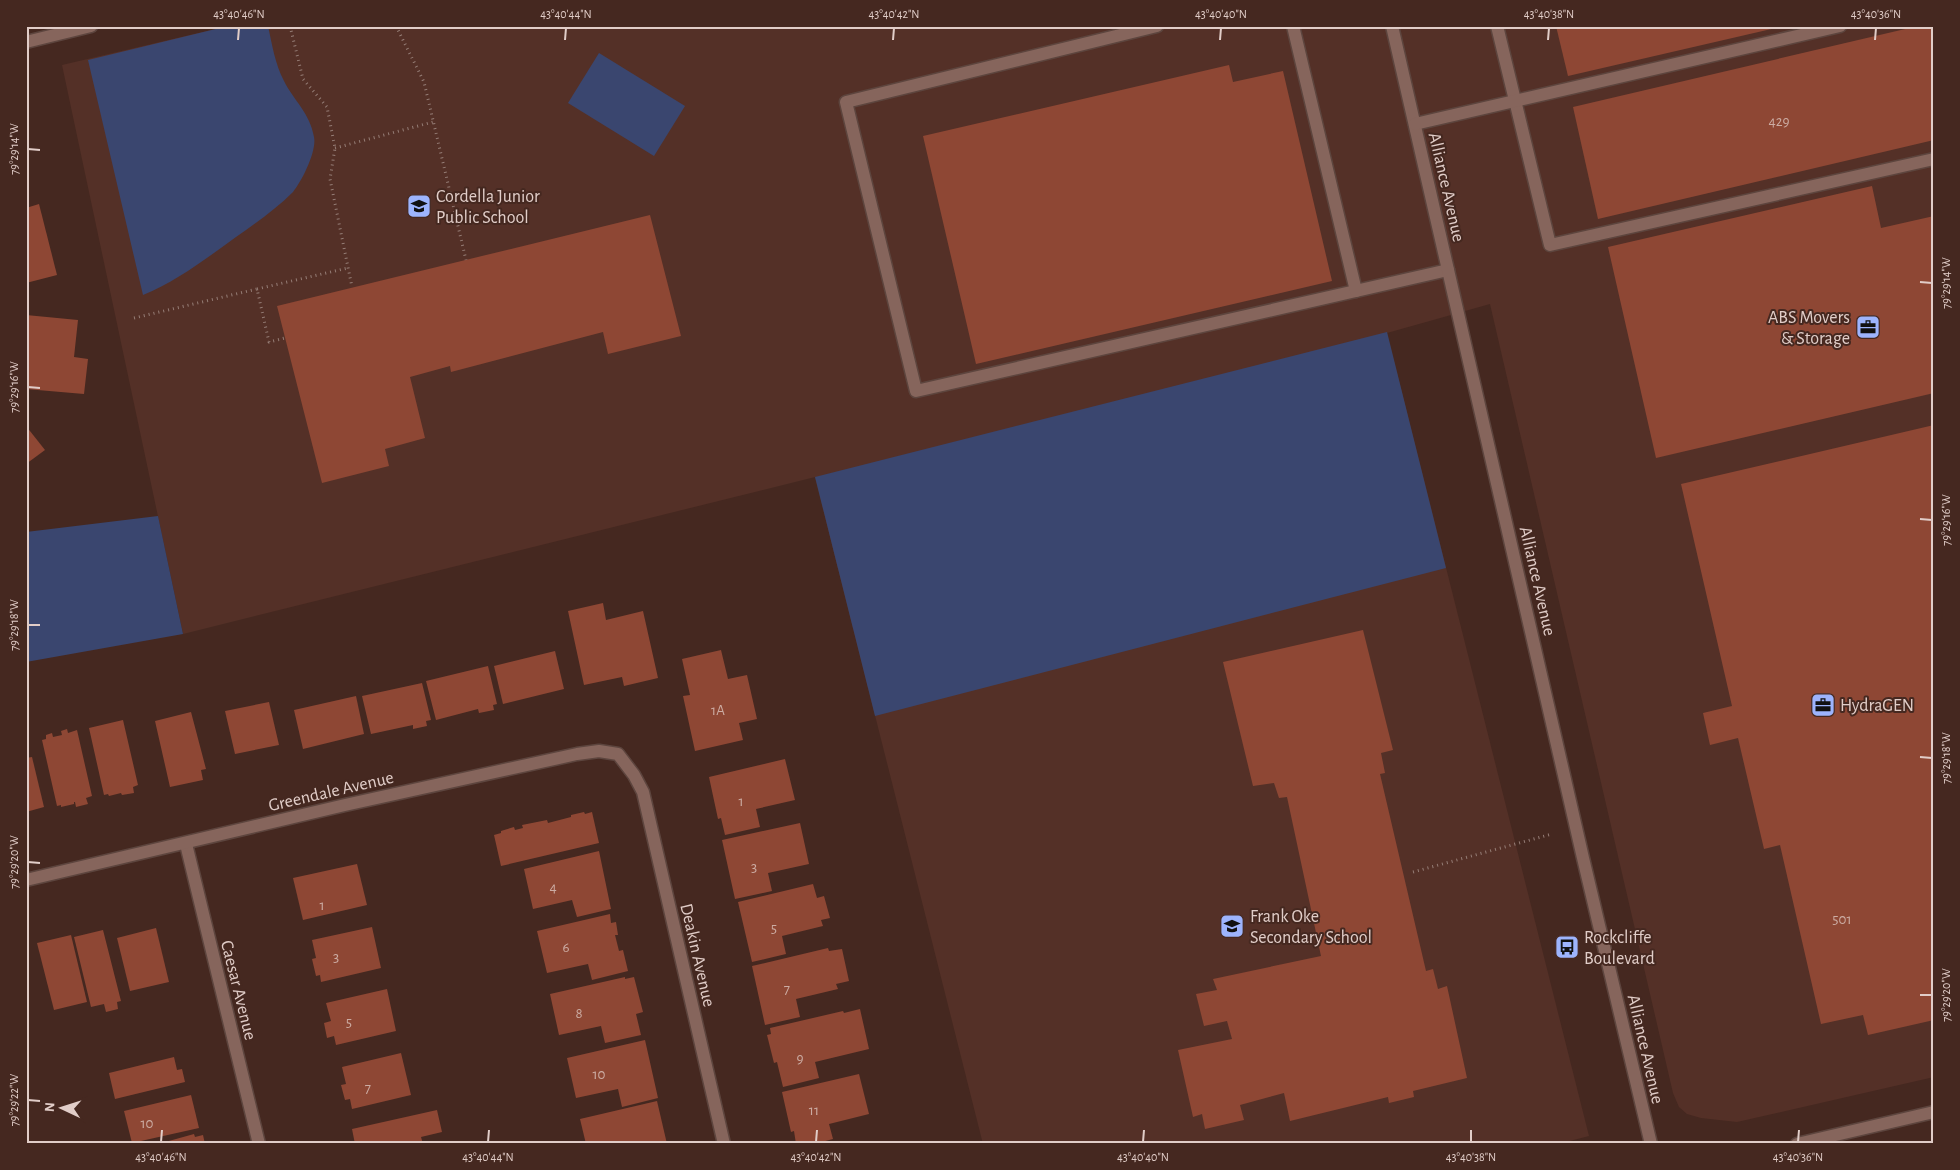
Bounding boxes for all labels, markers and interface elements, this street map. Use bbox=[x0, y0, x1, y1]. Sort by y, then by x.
text: 43°40'46"N bbox=[213, 8, 265, 20]
text: 43°40'44"N bbox=[540, 8, 592, 20]
text: 43°40'42"N bbox=[868, 8, 920, 20]
text: 43°40'40"N bbox=[1195, 8, 1247, 20]
text: 43°40'38"N bbox=[1524, 8, 1574, 20]
text: 43°40'36"N bbox=[1851, 8, 1901, 20]
house number: 429 bbox=[1768, 114, 1790, 129]
text: 79°29'14"W bbox=[8, 123, 20, 175]
street label: Alliance Avenue bbox=[1425, 131, 1467, 244]
place label: Cordella Junior Public School bbox=[436, 188, 540, 227]
school or university icon: Cordella Junior Public School bbox=[406, 193, 432, 219]
text: 79°29'14"W bbox=[1940, 257, 1952, 309]
place label: ABS Movers & Storage bbox=[1768, 309, 1850, 348]
office icon: ABS Movers & Storage bbox=[1855, 314, 1881, 340]
text: 79°29'16"W bbox=[8, 361, 20, 413]
text: 79°29'16"W bbox=[1940, 494, 1952, 546]
street label: Alliance Avenue bbox=[1516, 525, 1558, 638]
text: 79°29'18"W bbox=[8, 599, 20, 651]
office icon: HydraGEN bbox=[1810, 692, 1836, 718]
place label: HydraGEN bbox=[1840, 697, 1914, 715]
house number: 1A bbox=[711, 703, 725, 718]
text: 79°29'18"W bbox=[1940, 732, 1952, 784]
street label: Greendale Avenue bbox=[267, 769, 396, 815]
house number: 1 bbox=[738, 794, 744, 809]
text: 79°29'20"W bbox=[8, 835, 20, 889]
house number: 3 bbox=[751, 860, 757, 875]
house number: 4 bbox=[549, 880, 557, 895]
house number: 1 bbox=[319, 898, 325, 913]
street label: Deakin Avenue bbox=[676, 902, 718, 1009]
place label: Frank Oke Secondary School bbox=[1250, 908, 1372, 947]
house number: 501 bbox=[1832, 912, 1852, 927]
school or university icon: Frank Oke Secondary School bbox=[1219, 913, 1245, 939]
house number: 5 bbox=[771, 921, 777, 936]
place label: Rockcliffe Boulevard bbox=[1584, 929, 1655, 968]
bus stop icon: Rockcliffe Boulevard bbox=[1554, 934, 1580, 960]
street label: Caesar Avenue bbox=[217, 939, 259, 1042]
house number: 6 bbox=[562, 940, 570, 955]
house number: 3 bbox=[333, 950, 339, 965]
text: 79°29'20"W bbox=[1940, 968, 1952, 1022]
house number: 7 bbox=[784, 982, 790, 997]
street label: Alliance Avenue bbox=[1624, 993, 1666, 1106]
house number: 8 bbox=[575, 1006, 583, 1021]
house number: 5 bbox=[346, 1015, 352, 1030]
house number: 9 bbox=[796, 1051, 804, 1066]
house number: 10 bbox=[592, 1067, 606, 1082]
text: 79°29'22"W bbox=[8, 1074, 20, 1126]
house number: 7 bbox=[365, 1081, 371, 1096]
north arrow bbox=[38, 1082, 88, 1132]
text: N bbox=[43, 1102, 57, 1113]
house number: 11 bbox=[809, 1103, 819, 1118]
house number: 10 bbox=[140, 1116, 154, 1131]
text: 43°40'46"N bbox=[135, 1151, 187, 1163]
text: 43°40'44"N bbox=[462, 1151, 514, 1163]
text: 43°40'42"N bbox=[790, 1151, 842, 1163]
text: 43°40'40"N bbox=[1117, 1151, 1169, 1163]
text: 43°40'38"N bbox=[1446, 1151, 1496, 1163]
text: 43°40'36"N bbox=[1773, 1151, 1823, 1163]

